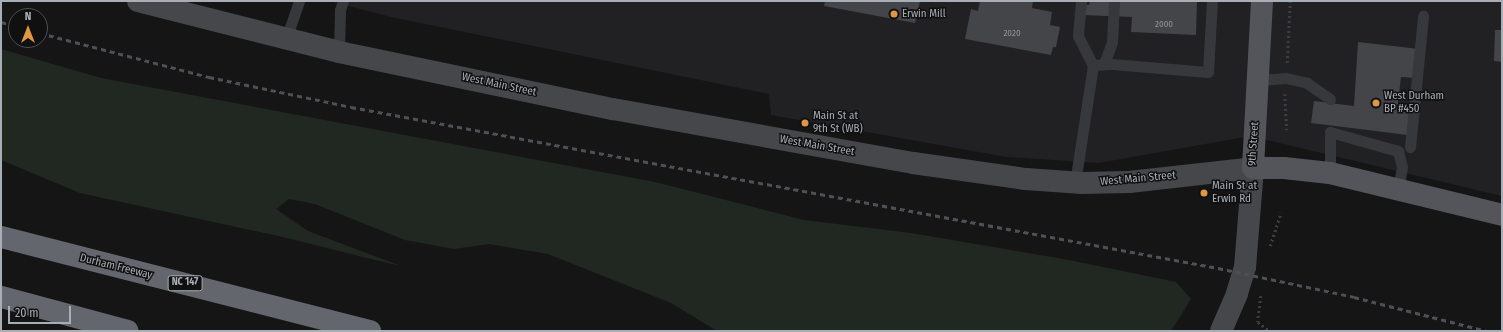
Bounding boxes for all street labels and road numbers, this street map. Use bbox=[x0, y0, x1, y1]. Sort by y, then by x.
street label: West Main Street bbox=[461, 71, 537, 99]
street label: 9th Street bbox=[1246, 121, 1262, 167]
street label: West Main Street bbox=[779, 133, 855, 159]
street label: West Main Street bbox=[1100, 169, 1176, 189]
street label: Durham Freeway bbox=[78, 252, 154, 282]
road number: NC 147 bbox=[167, 275, 203, 291]

